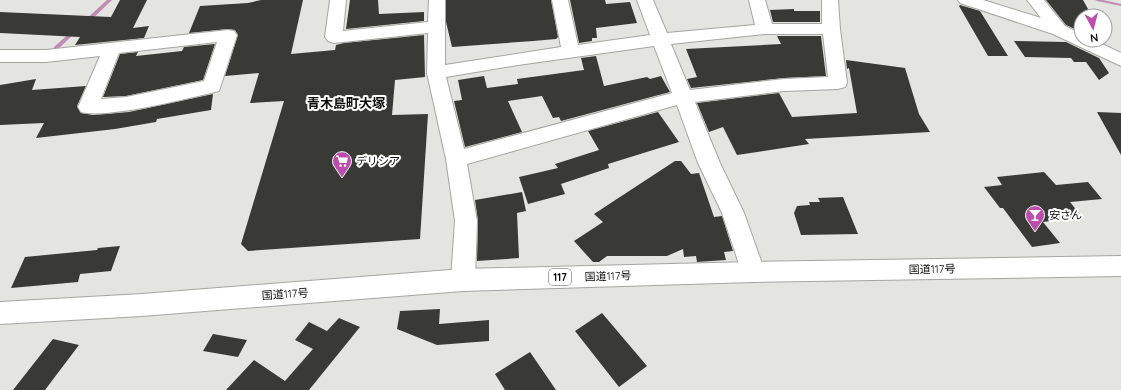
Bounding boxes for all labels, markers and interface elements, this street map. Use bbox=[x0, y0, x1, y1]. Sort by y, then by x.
north arrow bbox=[1073, 8, 1113, 48]
text: N bbox=[1089, 30, 1099, 45]
district label: 青木島町大塚 bbox=[307, 95, 385, 111]
supermarket icon: デリシア bbox=[331, 150, 353, 178]
place label: デリシア bbox=[356, 154, 400, 168]
bar icon: 安さん bbox=[1024, 204, 1046, 232]
place label: 安さん bbox=[1049, 208, 1082, 222]
street label: 国道117号 bbox=[908, 262, 956, 276]
street label: 国道117号 bbox=[584, 268, 632, 284]
road number: 117 bbox=[549, 269, 571, 285]
street label: 国道117号 bbox=[261, 285, 309, 303]

